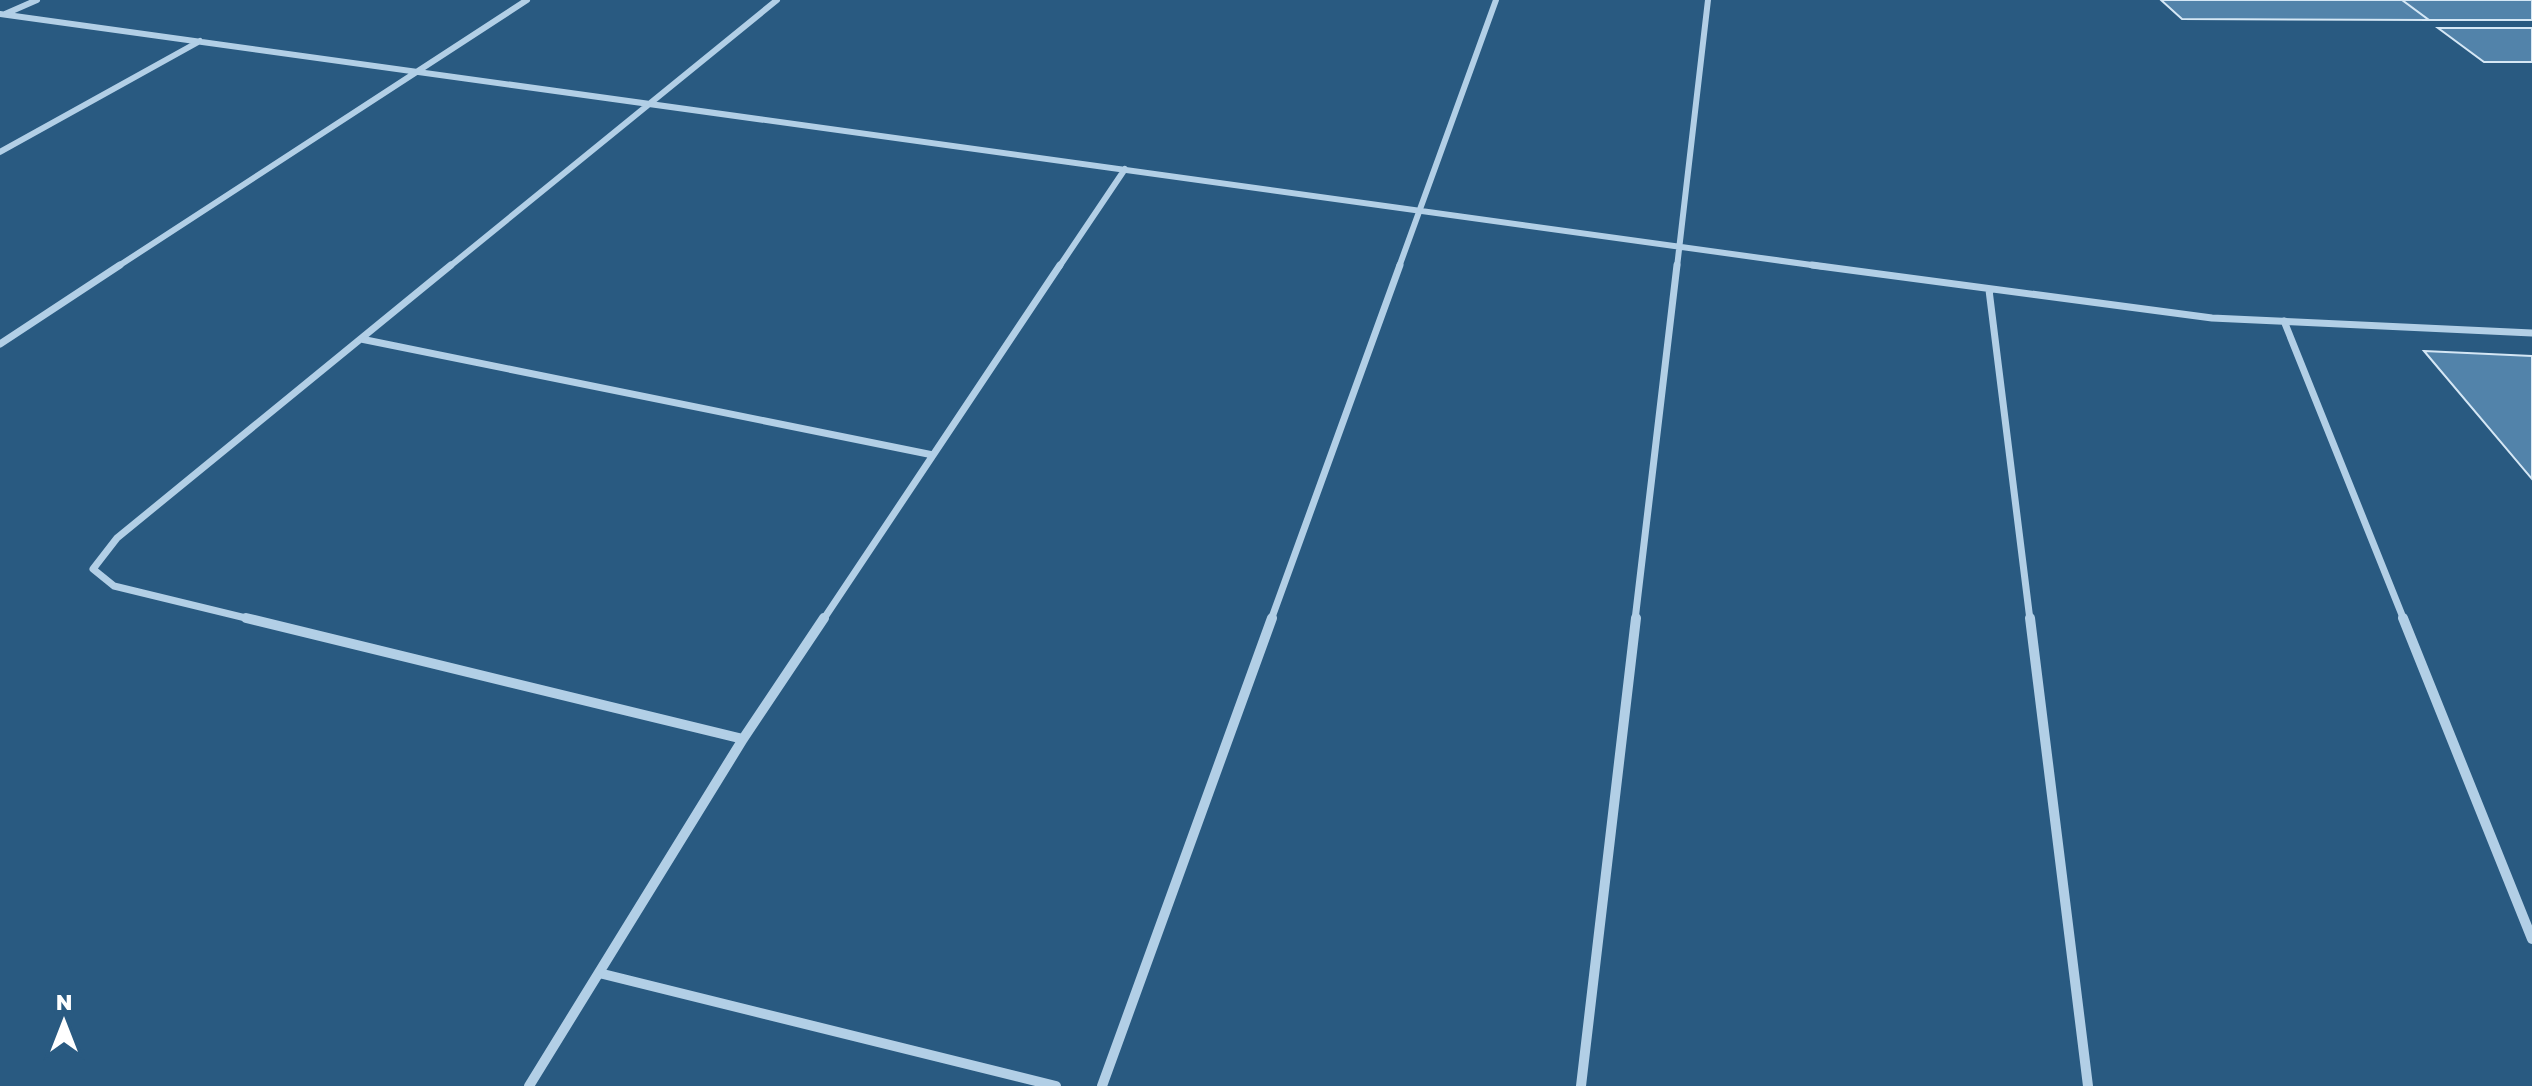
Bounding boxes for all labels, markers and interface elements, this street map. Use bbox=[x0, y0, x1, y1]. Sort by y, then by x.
north arrow bbox=[24, 982, 104, 1062]
text: N bbox=[56, 988, 72, 1015]

